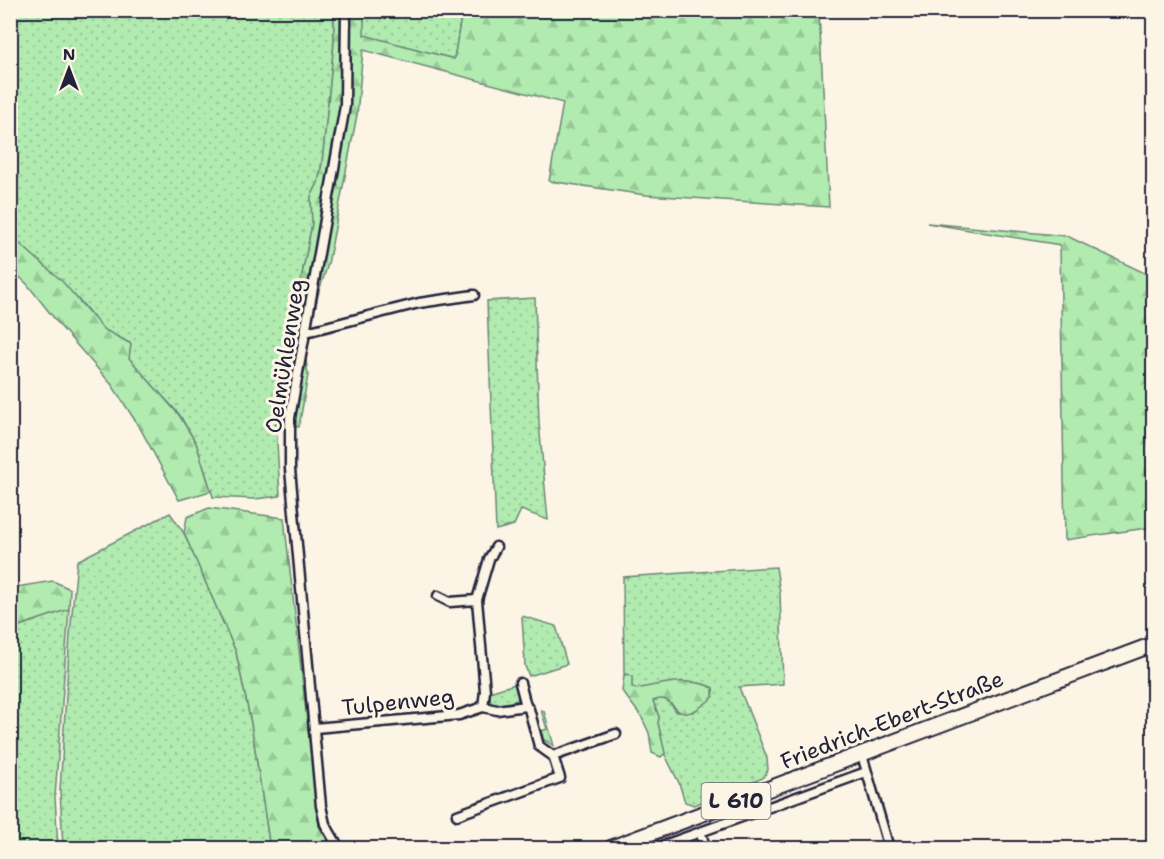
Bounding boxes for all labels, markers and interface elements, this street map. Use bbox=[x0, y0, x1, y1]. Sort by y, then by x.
north arrow bbox=[39, 39, 99, 99]
text: N bbox=[63, 44, 75, 65]
street label: Oelmühlenweg bbox=[258, 277, 312, 435]
street label: Friedrich-Ebert-Straße bbox=[776, 664, 1008, 776]
street label: Tulpenweg bbox=[340, 682, 456, 722]
road number: L 610 bbox=[702, 783, 771, 819]

